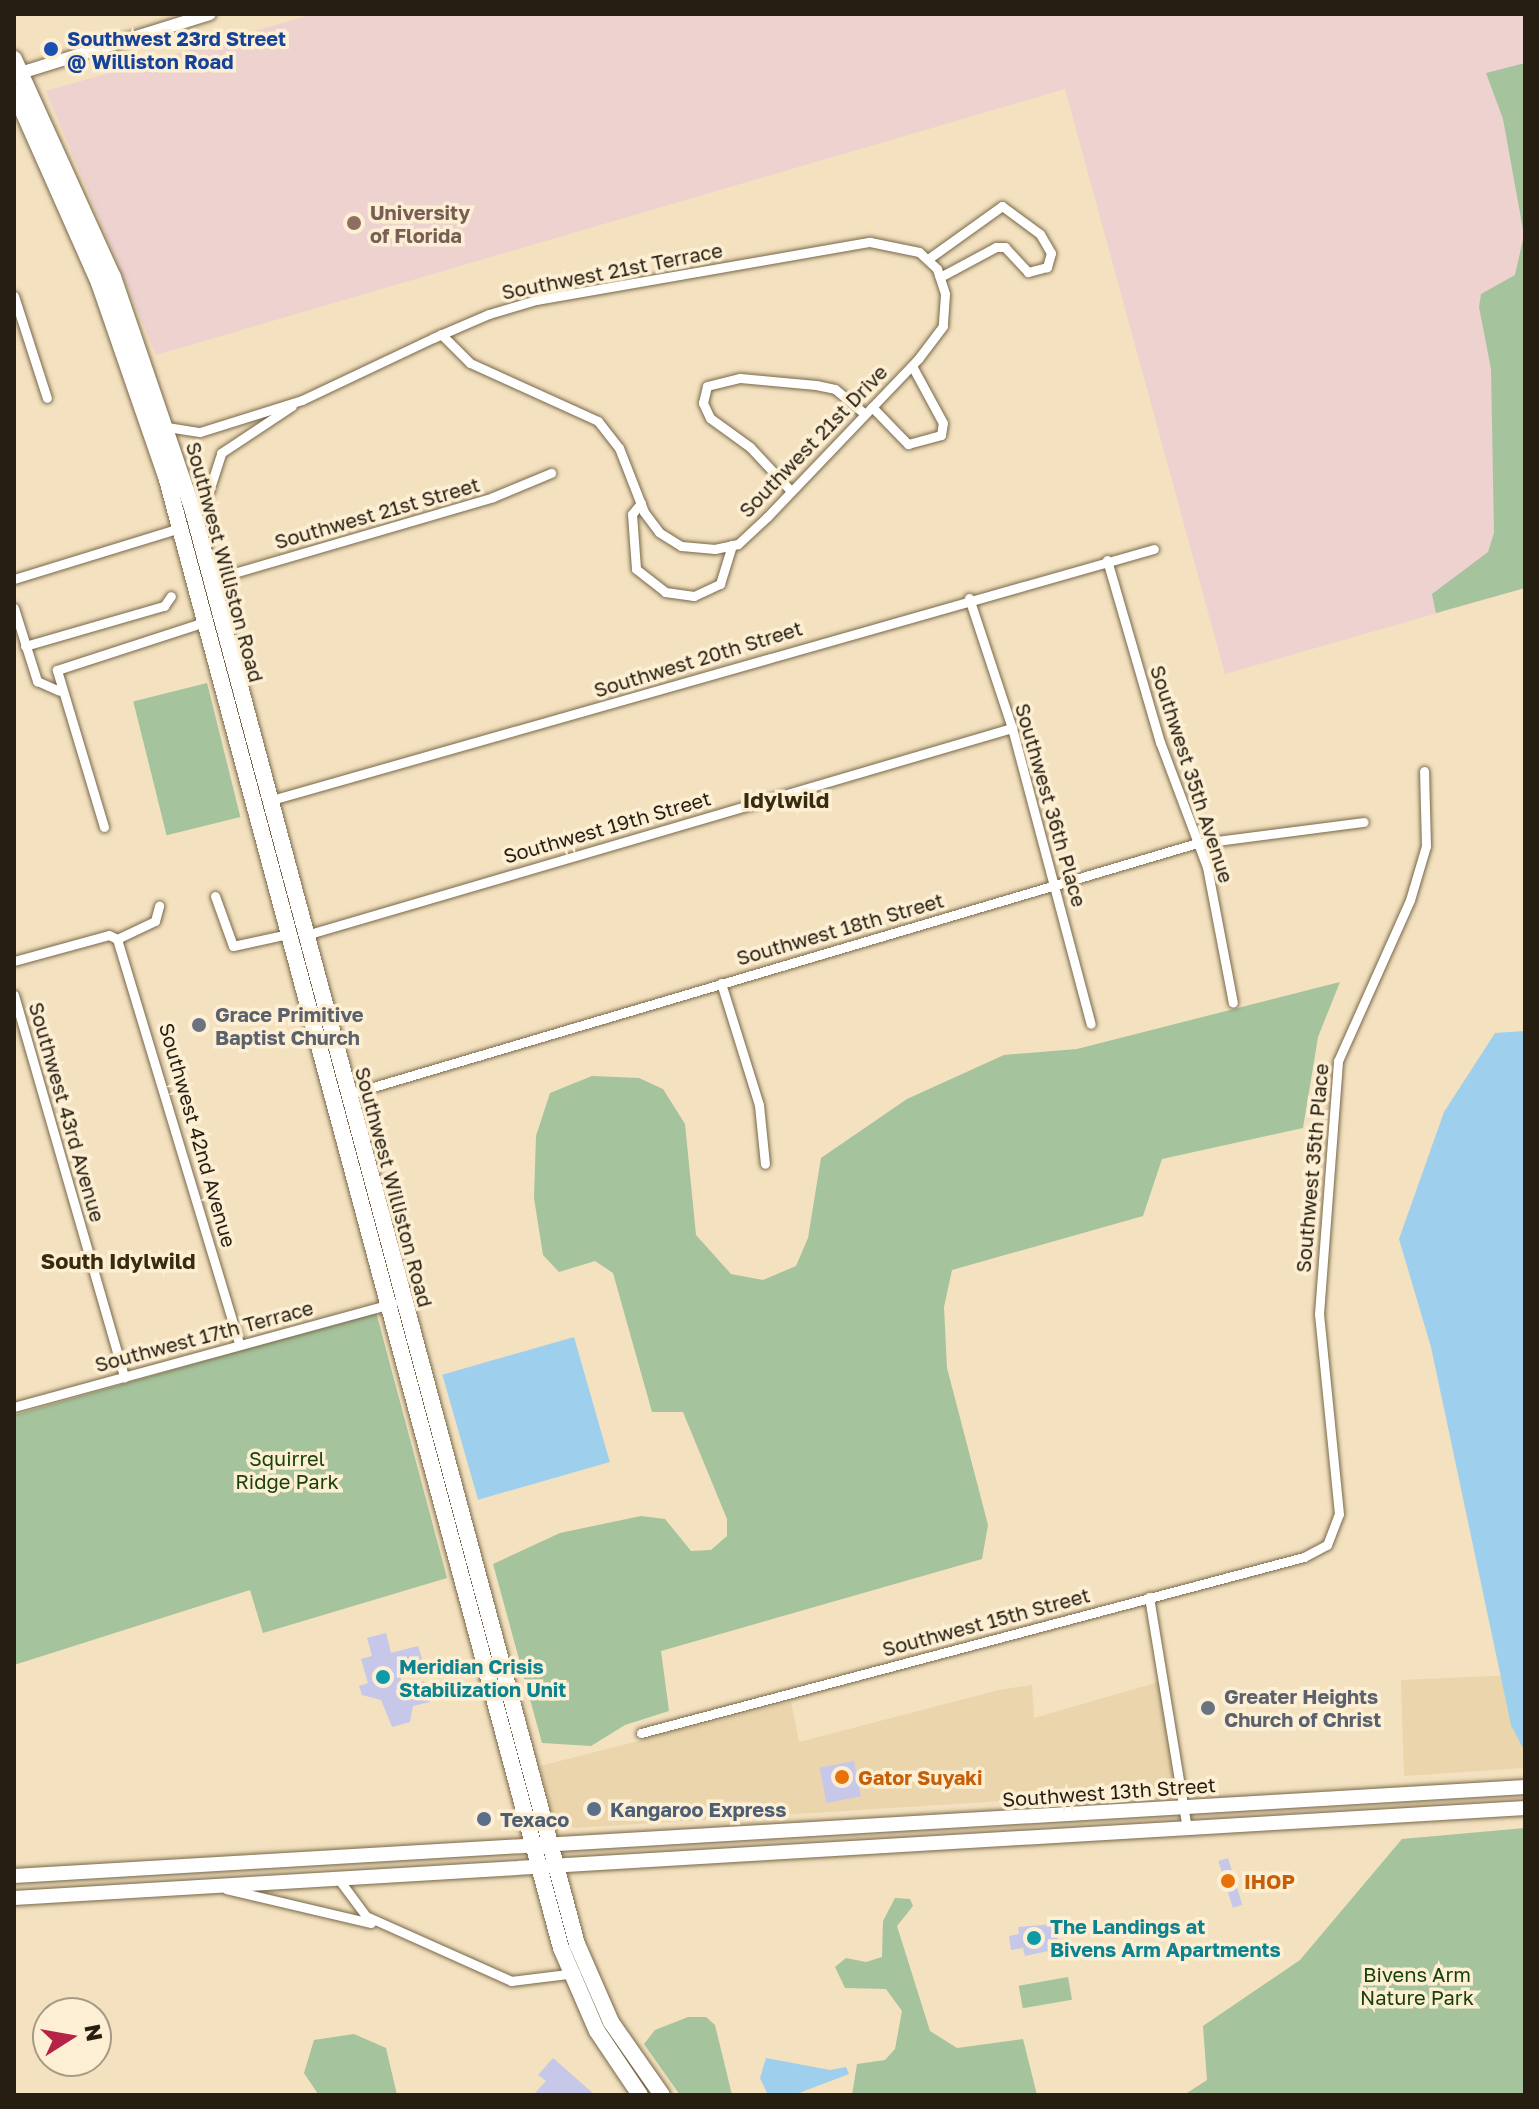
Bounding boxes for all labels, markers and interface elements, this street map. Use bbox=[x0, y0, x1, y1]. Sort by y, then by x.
place label: Southwest 23rd Street @ Williston Road bbox=[67, 26, 286, 73]
marker: Southwest 23rd Street @ Williston Road bbox=[42, 40, 60, 58]
place label: University of Florida bbox=[370, 200, 470, 247]
marker: University of Florida bbox=[345, 214, 363, 232]
street label: Southwest 21st Terrace bbox=[500, 238, 724, 304]
street label: Southwest 21st Drive bbox=[734, 360, 892, 522]
street label: Southwest Williston Road bbox=[181, 439, 269, 685]
street label: Southwest 21st Street bbox=[272, 472, 482, 554]
street label: Southwest 20th Street bbox=[591, 616, 805, 702]
street label: Southwest 35th Avenue bbox=[1145, 662, 1239, 886]
street label: Southwest 36th Place bbox=[1010, 700, 1092, 910]
street label: Southwest 19th Street bbox=[501, 786, 713, 868]
district label: Idylwild bbox=[743, 787, 829, 813]
street label: Southwest 18th Street bbox=[734, 888, 946, 970]
street label: Southwest 43rd Avenue bbox=[24, 999, 110, 1225]
place label: Grace Primitive Baptist Church bbox=[215, 1002, 364, 1049]
marker: Grace Primitive Baptist Church bbox=[190, 1016, 208, 1034]
street label: Southwest 42nd Avenue bbox=[154, 1020, 242, 1250]
street label: Southwest 35th Place bbox=[1291, 1062, 1333, 1274]
street label: Southwest Williston Road bbox=[350, 1064, 438, 1310]
district label: South Idylwild bbox=[40, 1248, 196, 1274]
street label: Southwest 17th Terrace bbox=[92, 1295, 316, 1377]
park label: Squirrel Ridge Park bbox=[235, 1446, 339, 1493]
street label: Southwest 15th Street bbox=[880, 1583, 1092, 1661]
place label: Meridian Crisis Stabilization Unit bbox=[399, 1654, 566, 1701]
marker: Meridian Crisis Stabilization Unit bbox=[374, 1668, 392, 1686]
place label: Greater Heights Church of Christ bbox=[1224, 1684, 1381, 1731]
marker: Greater Heights Church of Christ bbox=[1199, 1699, 1217, 1717]
place label: Gator Suyaki bbox=[858, 1765, 982, 1789]
marker: Gator Suyaki bbox=[833, 1768, 851, 1786]
street label: Southwest 13th Street bbox=[1001, 1773, 1217, 1811]
place label: Kangaroo Express bbox=[610, 1797, 786, 1821]
marker: Kangaroo Express bbox=[585, 1800, 603, 1818]
place label: Texaco bbox=[500, 1807, 569, 1831]
marker: Texaco bbox=[475, 1810, 493, 1828]
place label: IHOP bbox=[1244, 1869, 1295, 1893]
marker: IHOP bbox=[1219, 1872, 1237, 1890]
place label: The Landings at Bivens Arm Apartments bbox=[1050, 1914, 1281, 1961]
marker: The Landings at Bivens Arm Apartments bbox=[1025, 1929, 1043, 1947]
park label: Bivens Arm Nature Park bbox=[1360, 1963, 1474, 2010]
north arrow bbox=[32, 1997, 112, 2077]
text: N bbox=[79, 2022, 109, 2043]

